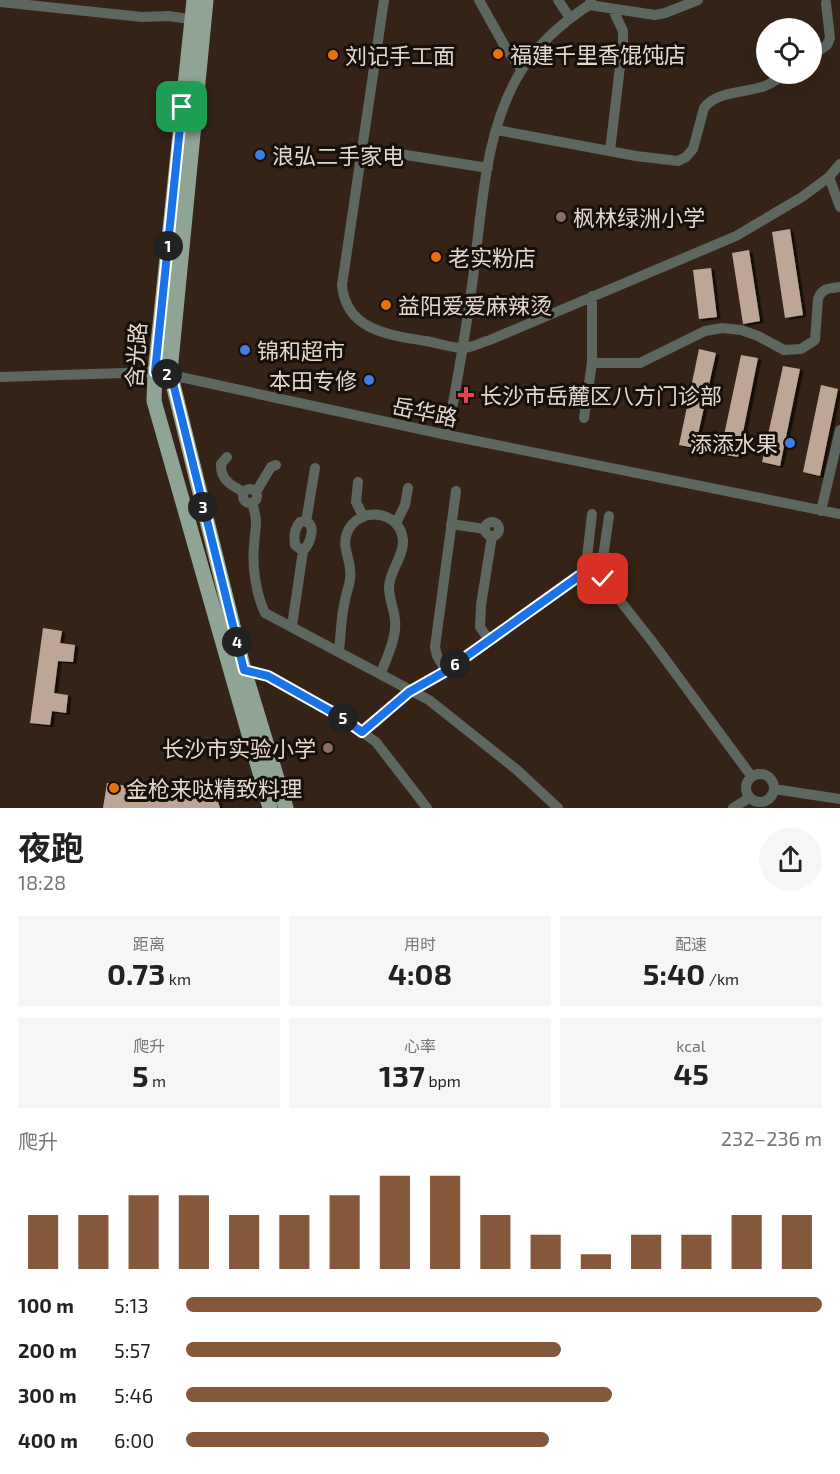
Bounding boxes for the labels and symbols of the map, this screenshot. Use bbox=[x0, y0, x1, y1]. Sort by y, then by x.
place label: 福建千里香馄饨店 bbox=[510, 41, 686, 67]
place label: 刘记手工面 bbox=[345, 42, 455, 68]
marker: 福建千里香馄饨店 bbox=[491, 47, 505, 61]
marker: 刘记手工面 bbox=[326, 48, 340, 62]
pin bbox=[156, 81, 207, 132]
place label: 浪弘二手家电 bbox=[272, 142, 404, 168]
marker: 浪弘二手家电 bbox=[253, 148, 267, 162]
place label: 枫林绿洲小学 bbox=[573, 204, 705, 230]
marker: 枫林绿洲小学 bbox=[554, 210, 568, 224]
pin: 1 bbox=[153, 231, 183, 261]
place label: 老实粉店 bbox=[448, 244, 536, 270]
marker: 老实粉店 bbox=[429, 250, 443, 264]
place label: 益阳爱爱麻辣烫 bbox=[398, 292, 552, 318]
marker: 益阳爱爱麻辣烫 bbox=[379, 298, 393, 312]
street label: 含光路 bbox=[120, 321, 150, 389]
place label: 锦和超市 bbox=[257, 337, 345, 363]
marker: 锦和超市 bbox=[238, 343, 252, 357]
pin: 2 bbox=[152, 359, 182, 389]
place label: 本田专修 bbox=[269, 367, 357, 393]
marker: 本田专修 bbox=[362, 373, 376, 387]
place label: 长沙市岳麓区八方门诊部 bbox=[480, 382, 722, 408]
marker: 长沙市岳麓区八方门诊部 bbox=[457, 386, 475, 404]
street label: 岳华路 bbox=[390, 391, 460, 431]
place label: 添添水果 bbox=[690, 430, 778, 456]
marker: 添添水果 bbox=[783, 436, 797, 450]
pin: 3 bbox=[188, 492, 218, 522]
pin bbox=[577, 553, 628, 604]
pin: 4 bbox=[222, 627, 252, 657]
pin: 6 bbox=[440, 649, 470, 679]
pin: 5 bbox=[328, 703, 358, 733]
place label: 长沙市实验小学 bbox=[162, 735, 316, 761]
marker: 长沙市实验小学 bbox=[321, 741, 335, 755]
place label: 金枪来哒精致料理 bbox=[126, 775, 302, 801]
marker: 金枪来哒精致料理 bbox=[107, 781, 121, 795]

